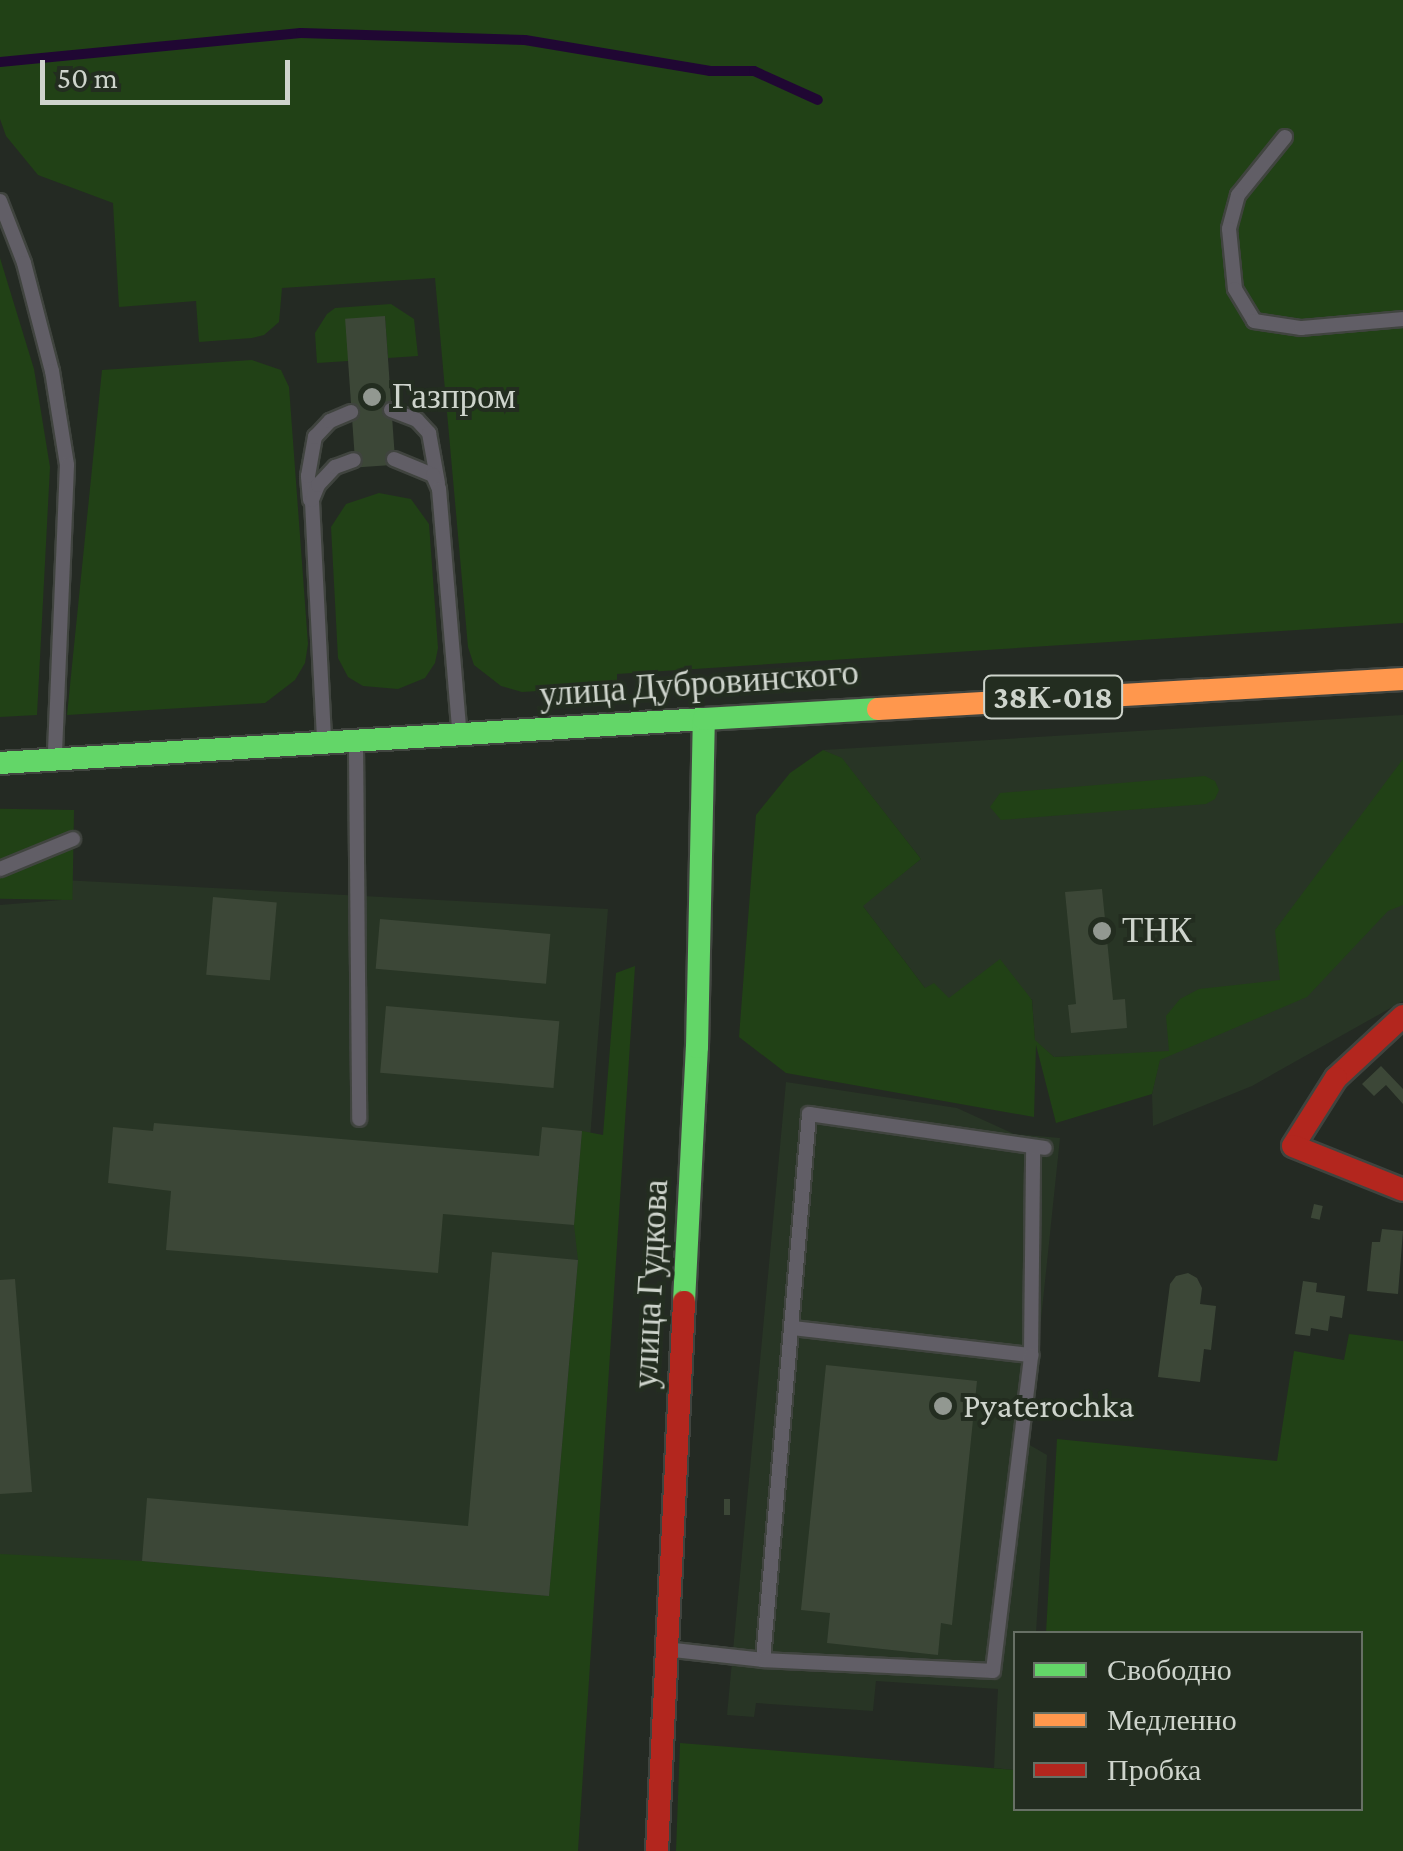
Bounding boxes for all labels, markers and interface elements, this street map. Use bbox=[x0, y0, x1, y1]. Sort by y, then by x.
scale bar bbox=[45, 40, 295, 102]
text: 50 m bbox=[57, 61, 118, 94]
place label: Газпром bbox=[392, 376, 516, 418]
marker: Газпром bbox=[361, 386, 383, 408]
street label: улица Дубровинского bbox=[538, 652, 860, 716]
road number: 38К-018 bbox=[983, 670, 1123, 724]
place label: ТНК bbox=[1122, 910, 1192, 952]
marker: ТНК bbox=[1091, 920, 1113, 942]
street label: улица Гудкова bbox=[625, 1178, 677, 1390]
place label: Pyaterochka bbox=[963, 1385, 1134, 1427]
marker: Pyaterochka bbox=[932, 1395, 954, 1417]
legend bbox=[1013, 1631, 1363, 1811]
text: Свободно bbox=[1107, 1653, 1232, 1686]
text: Медленно bbox=[1107, 1703, 1237, 1736]
text: Пробка bbox=[1107, 1753, 1201, 1786]

